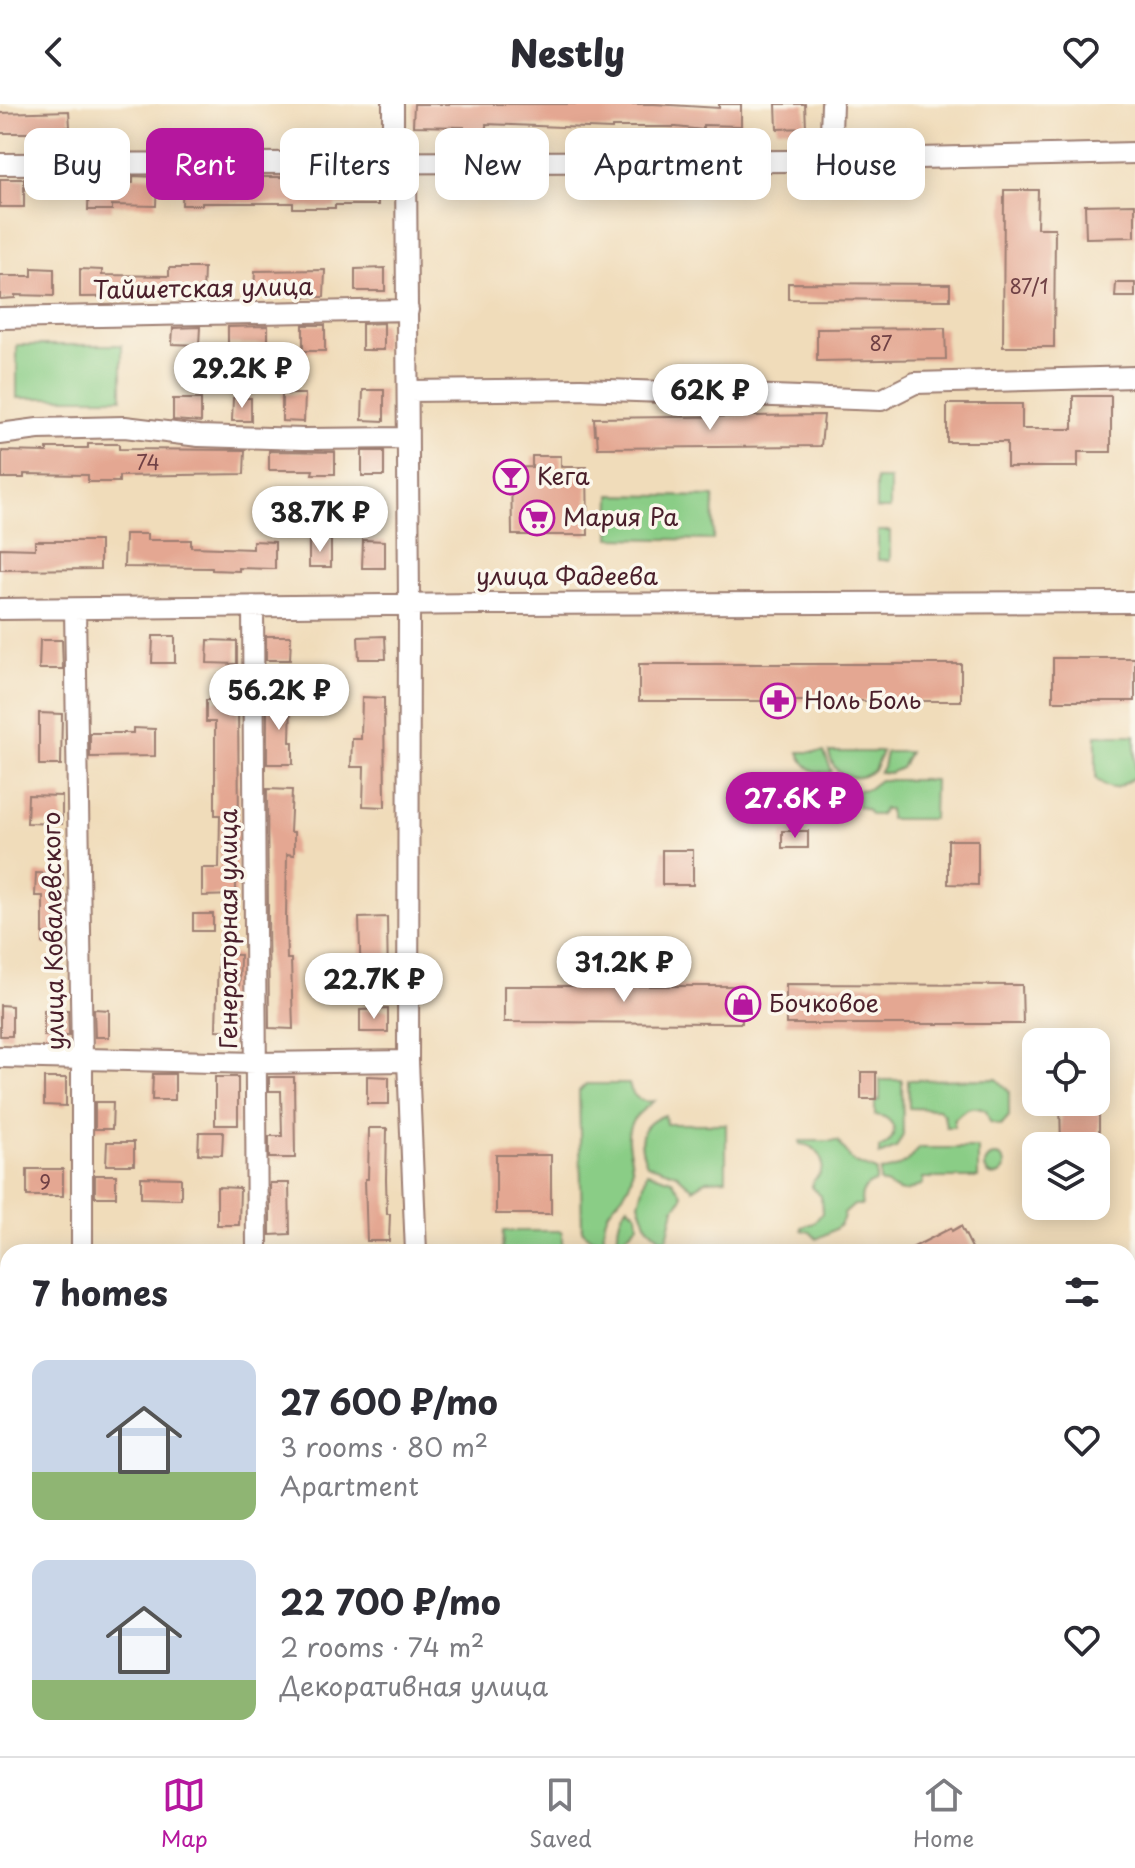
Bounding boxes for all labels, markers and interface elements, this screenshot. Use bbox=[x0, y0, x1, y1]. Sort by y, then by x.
text: Nestly bbox=[510, 25, 625, 79]
icon: back bbox=[32, 30, 76, 74]
icon: heart bbox=[1059, 30, 1103, 74]
chip: Buy bbox=[24, 128, 130, 200]
chip: Rent bbox=[146, 128, 264, 200]
chip: Filters bbox=[280, 128, 419, 200]
chip: New bbox=[435, 128, 549, 200]
chip: Apartment bbox=[565, 128, 771, 200]
chip: House bbox=[787, 128, 925, 200]
street label: Тайшетская улица bbox=[93, 267, 313, 307]
house number: 87/1 bbox=[1010, 271, 1048, 301]
house number: 87 bbox=[870, 328, 892, 358]
pin: 29.2K ₽ bbox=[168, 342, 316, 410]
text: 29.2K ₽ bbox=[192, 348, 292, 387]
pin: 62K ₽ bbox=[654, 364, 766, 432]
text: 62K ₽ bbox=[670, 370, 750, 409]
house number: 74 bbox=[136, 447, 160, 477]
place label: Кега bbox=[537, 457, 590, 493]
bar icon: Кега bbox=[492, 458, 530, 496]
pin: 38.7K ₽ bbox=[246, 486, 394, 554]
text: 38.7K ₽ bbox=[270, 492, 370, 531]
place label: Мария Ра bbox=[563, 498, 678, 534]
supermarket icon: Мария Ра bbox=[518, 499, 556, 537]
street label: улица Фадеева bbox=[476, 557, 658, 593]
pin: 56.2K ₽ bbox=[205, 664, 353, 732]
text: 56.2K ₽ bbox=[227, 670, 331, 709]
place label: Ноль Боль bbox=[804, 681, 921, 717]
pharmacy icon: Ноль Боль bbox=[759, 682, 797, 720]
pin: 27.6K ₽ bbox=[721, 772, 869, 840]
text: 27.6K ₽ bbox=[744, 778, 846, 817]
street label: Генераторная улица bbox=[209, 809, 245, 1049]
street label: улица Ковалевского bbox=[32, 811, 72, 1051]
pin: 31.2K ₽ bbox=[550, 936, 698, 1004]
text: 31.2K ₽ bbox=[575, 942, 673, 981]
pin: 22.7K ₽ bbox=[300, 953, 448, 1021]
text: 22.7K ₽ bbox=[323, 959, 425, 998]
place label: Бочковое bbox=[769, 984, 879, 1020]
shop icon: Бочковое bbox=[724, 985, 762, 1023]
map controls bbox=[1022, 1028, 1110, 1220]
button: locate bbox=[1022, 1028, 1110, 1116]
button: layers bbox=[1022, 1132, 1110, 1220]
house number: 9 bbox=[39, 1167, 51, 1197]
text: 7 homes bbox=[32, 1266, 168, 1318]
icon: filters bbox=[1060, 1270, 1104, 1314]
text: 27 600 ₽/mo bbox=[280, 1375, 498, 1427]
icon: home bbox=[96, 1392, 192, 1488]
icon: heart bbox=[1060, 1418, 1104, 1462]
text: 3 rooms · 80 m² bbox=[280, 1427, 488, 1466]
text: Apartment bbox=[280, 1466, 419, 1505]
text: 22 700 ₽/mo bbox=[280, 1575, 501, 1627]
icon: home bbox=[96, 1592, 192, 1688]
icon: heart bbox=[1060, 1618, 1104, 1662]
text: 2 rooms · 74 m² bbox=[280, 1627, 484, 1666]
text: Декоративная улица bbox=[280, 1666, 548, 1705]
tab: Map bbox=[161, 1773, 208, 1854]
tab: Saved bbox=[529, 1773, 592, 1854]
tab: Home bbox=[913, 1773, 974, 1854]

